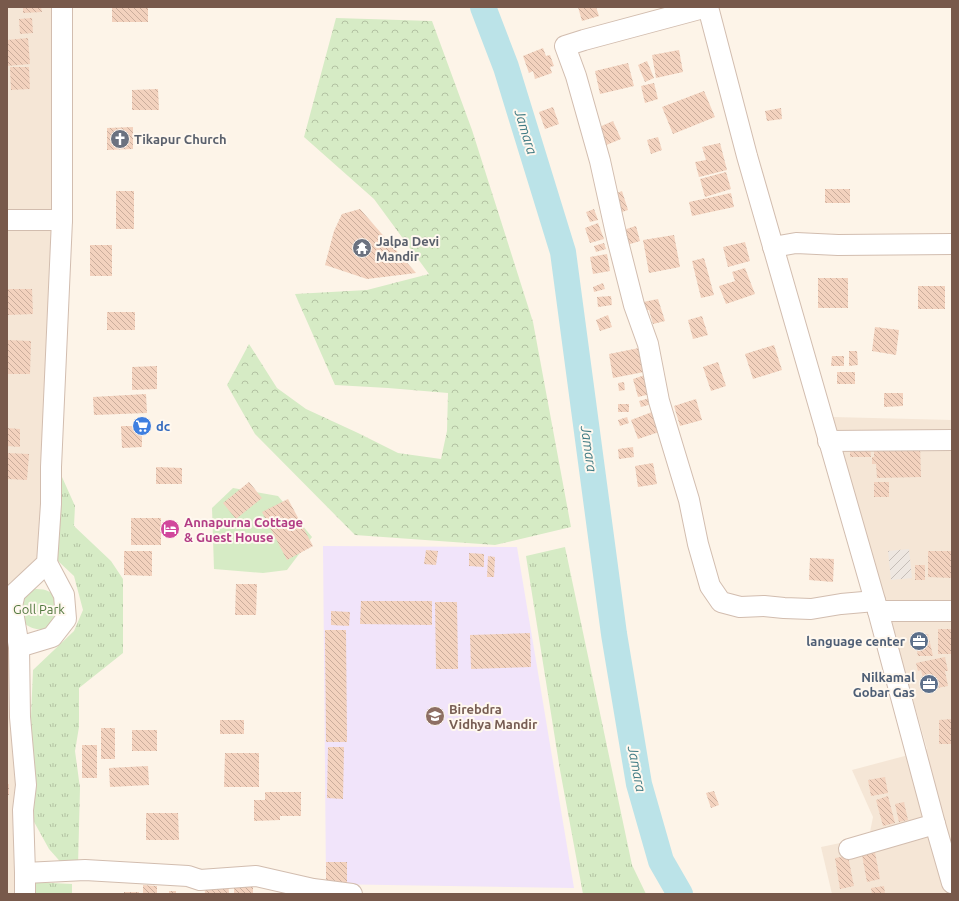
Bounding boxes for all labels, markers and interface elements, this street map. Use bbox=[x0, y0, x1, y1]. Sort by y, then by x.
water label: Jamara bbox=[511, 107, 541, 157]
church icon: Tikapur Church bbox=[109, 128, 131, 150]
place label: Tikapur Church bbox=[134, 132, 227, 146]
place label: Jalpa Devi Mandir bbox=[376, 234, 439, 263]
temple icon: Jalpa Devi Mandir bbox=[351, 237, 373, 259]
supermarket icon: dc bbox=[131, 415, 153, 437]
place label: dc bbox=[156, 419, 171, 433]
water label: Jamara bbox=[578, 424, 600, 473]
place label: Annapurna Cottage & Guest House bbox=[184, 515, 303, 544]
hotel icon: Annapurna Cottage & Guest House bbox=[159, 518, 181, 540]
park label: Goll Park bbox=[13, 602, 65, 616]
office icon: language center bbox=[908, 630, 930, 652]
place label: language center bbox=[806, 634, 906, 648]
place label: Nilkamal Gobar Gas bbox=[853, 670, 915, 699]
office icon: Nilkamal Gobar Gas bbox=[918, 673, 940, 695]
place label: Birebdra Vidhya Mandir bbox=[449, 702, 538, 731]
school or university icon: Birebdra Vidhya Mandir bbox=[424, 705, 446, 727]
water label: Jamara bbox=[625, 744, 649, 794]

